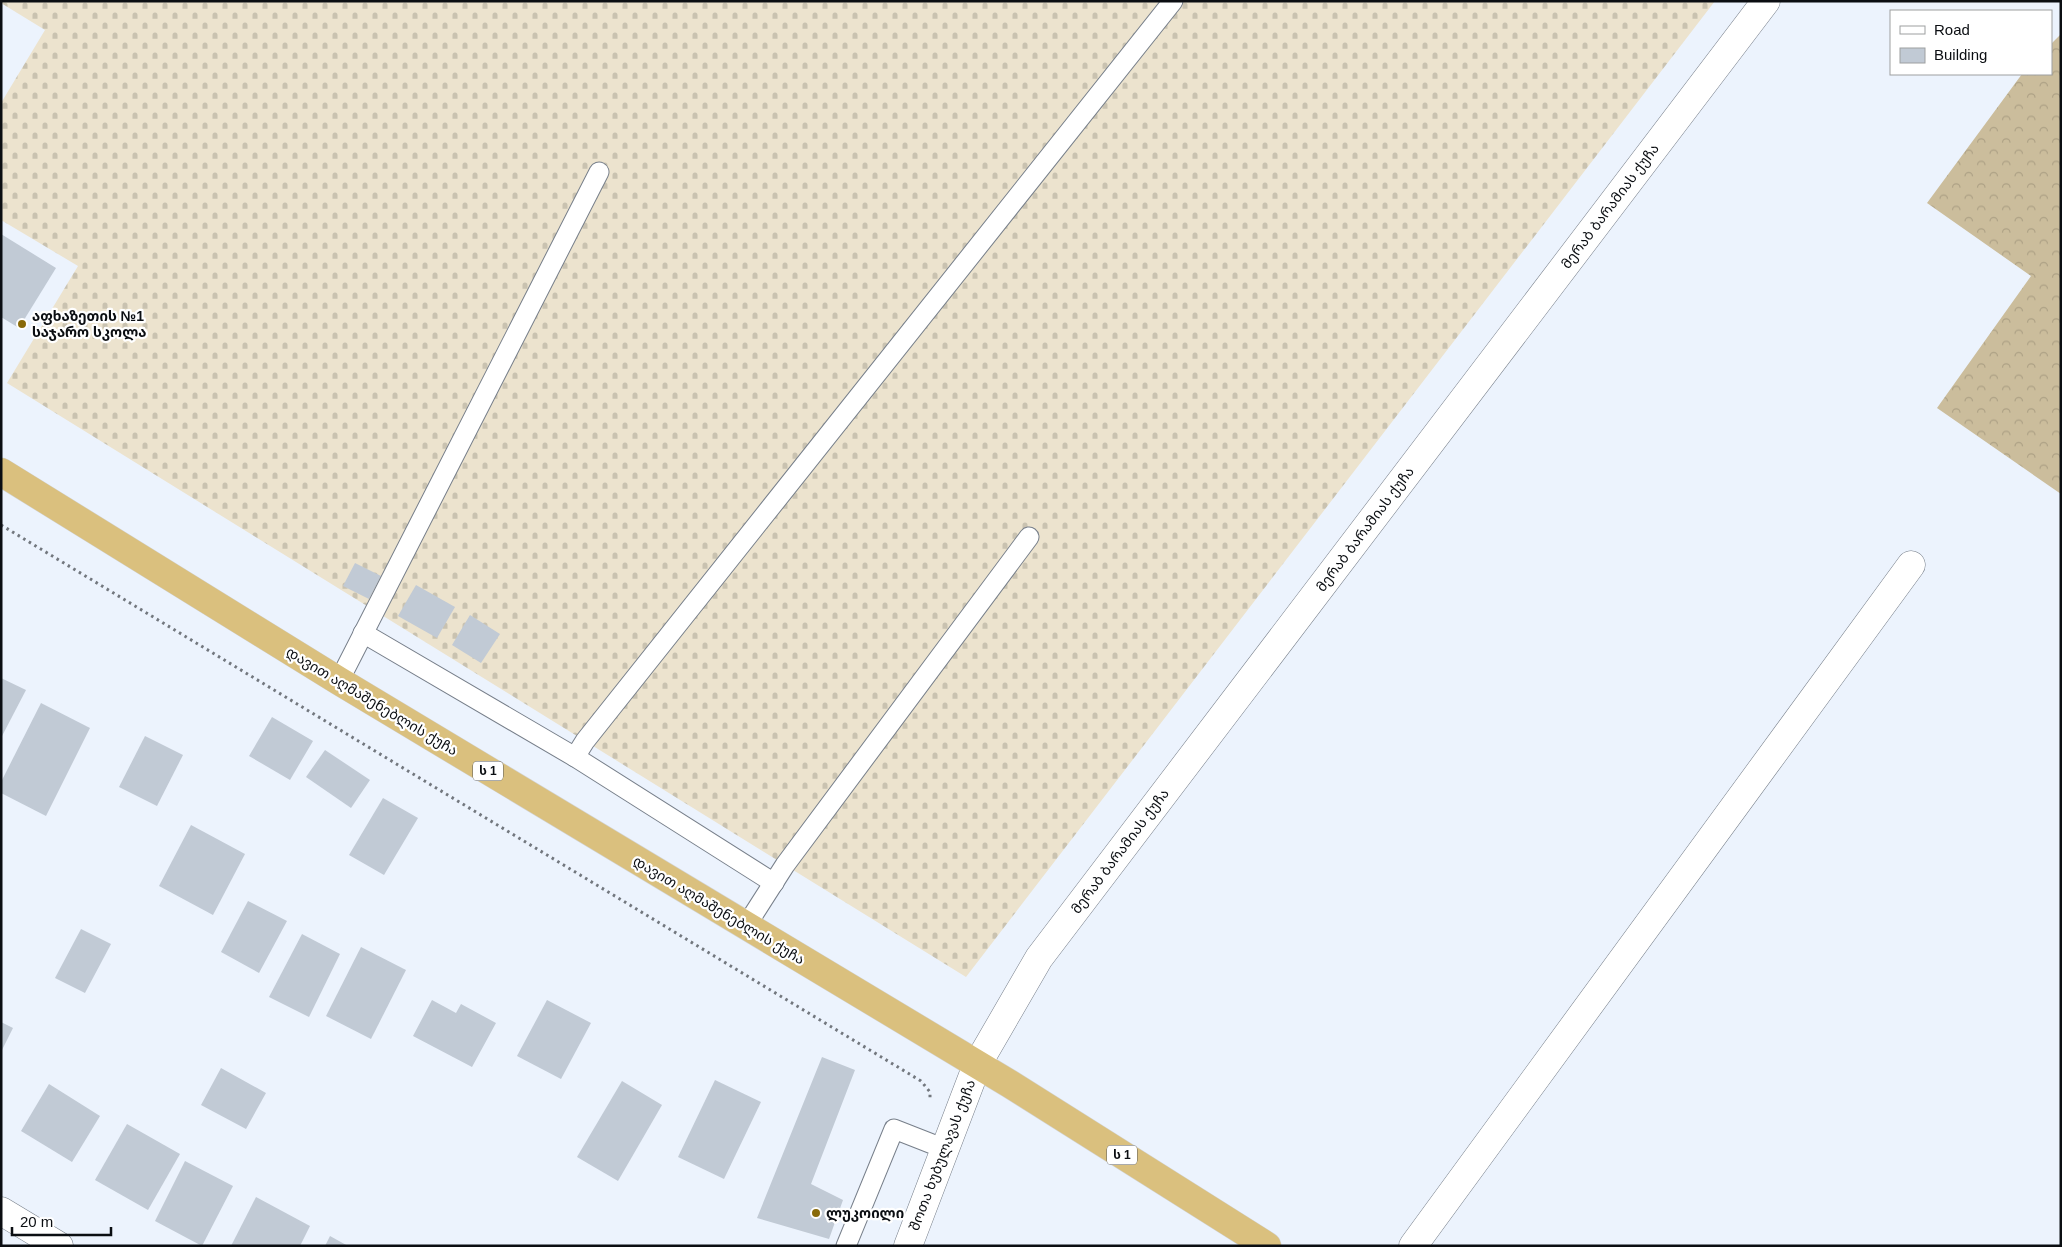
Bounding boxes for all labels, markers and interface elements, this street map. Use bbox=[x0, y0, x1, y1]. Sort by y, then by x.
legend bbox=[1890, 10, 2052, 75]
text: Road bbox=[1934, 21, 1970, 38]
text: Building bbox=[1934, 46, 1987, 63]
street label: მერაბ ბარამიას ქუჩა bbox=[1558, 140, 1663, 272]
place label: აფხაზეთის №1 საჯარო სკოლა bbox=[32, 308, 146, 341]
marker: აფხაზეთის №1 საჯარო სკოლა bbox=[16, 318, 28, 330]
street label: მერაბ ბარამიას ქუჩა bbox=[1313, 463, 1418, 595]
street label: დავით აღმაშენებლის ქუჩა bbox=[283, 643, 460, 759]
road number: ს 1 bbox=[473, 761, 503, 780]
street label: მერაბ ბარამიას ქუჩა bbox=[1068, 785, 1173, 917]
street label: დავით აღმაშენებლის ქუჩა bbox=[630, 852, 807, 968]
street label: შოთა ხუბულავას ქუჩა bbox=[906, 1077, 979, 1233]
road number: ს 1 bbox=[1107, 1146, 1137, 1164]
scale bar bbox=[12, 1204, 111, 1236]
place label: ლუკოილი bbox=[826, 1205, 904, 1222]
marker: ლუკოილი bbox=[810, 1207, 822, 1219]
text: 20 m bbox=[20, 1213, 53, 1230]

